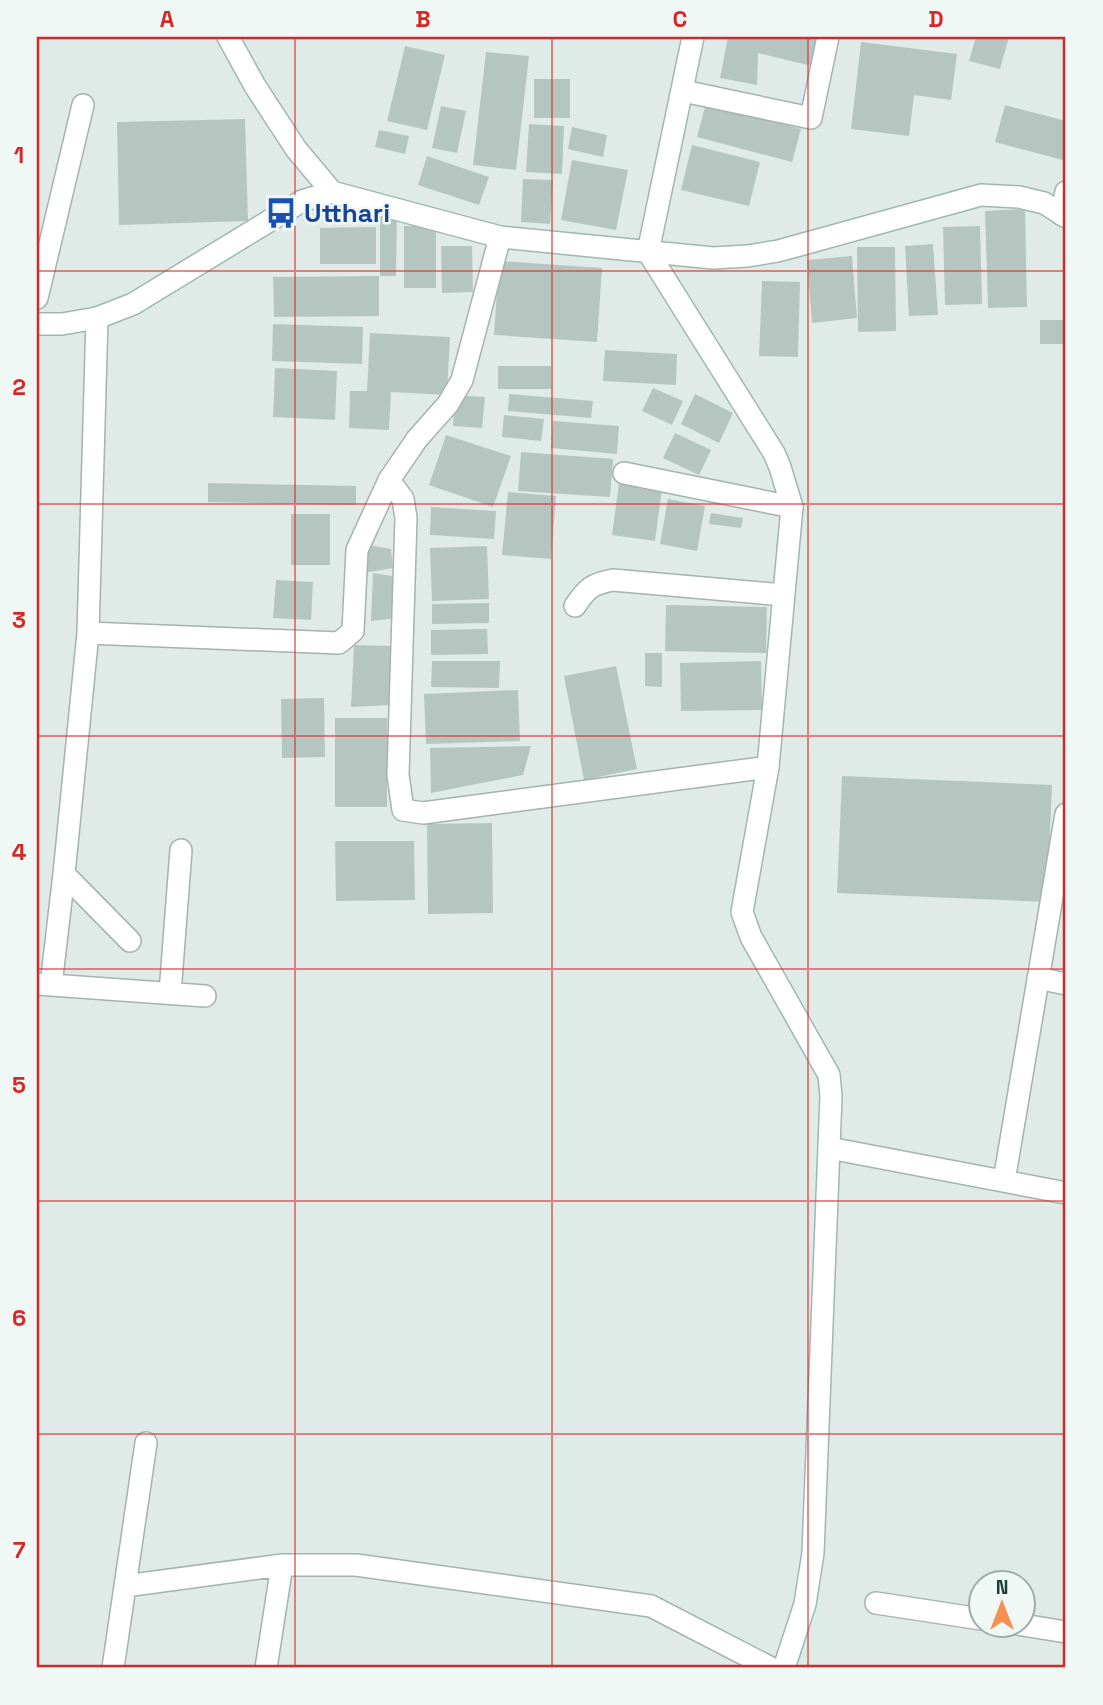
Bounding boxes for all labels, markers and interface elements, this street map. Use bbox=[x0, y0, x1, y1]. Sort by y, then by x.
text: A bbox=[160, 4, 175, 34]
text: B bbox=[415, 4, 431, 34]
text: C bbox=[673, 4, 687, 34]
text: D bbox=[928, 4, 944, 34]
text: 1 bbox=[14, 140, 24, 170]
bus stop icon: Utthari bbox=[264, 196, 298, 230]
place label: Utthari bbox=[304, 196, 390, 230]
text: 2 bbox=[12, 372, 26, 402]
text: 3 bbox=[12, 605, 26, 635]
text: 4 bbox=[12, 837, 27, 867]
text: 5 bbox=[12, 1070, 26, 1100]
text: 6 bbox=[12, 1303, 26, 1333]
text: 7 bbox=[13, 1535, 26, 1565]
north arrow bbox=[967, 1568, 1036, 1638]
text: N bbox=[996, 1575, 1008, 1600]

